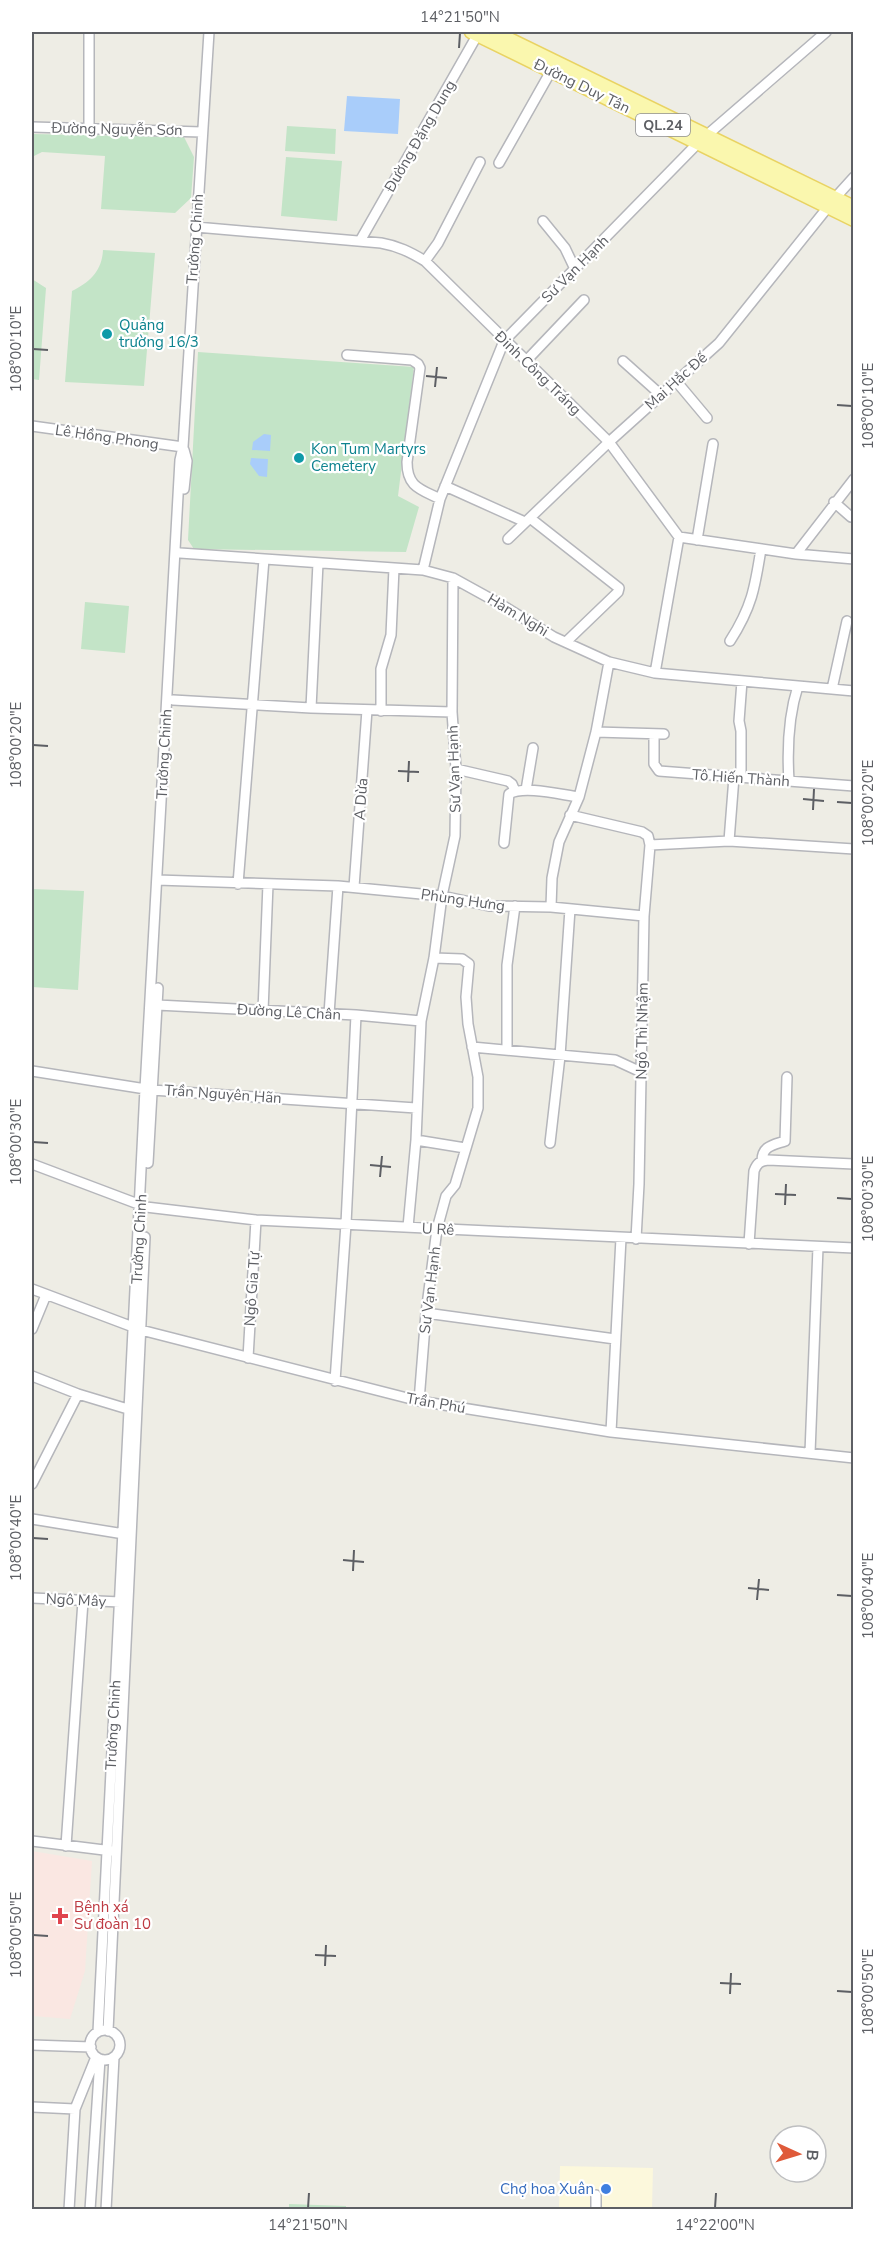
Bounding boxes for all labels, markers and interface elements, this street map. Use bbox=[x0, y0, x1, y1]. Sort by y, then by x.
text: 14°21'50"N bbox=[420, 7, 500, 27]
street label: Đường Duy Tân bbox=[530, 54, 633, 118]
street label: Đường Đặng Dung bbox=[379, 76, 460, 196]
road number: QL.24 bbox=[636, 114, 690, 136]
street label: Đường Nguyễn Sơn bbox=[50, 118, 183, 140]
street label: Trường Chinh bbox=[182, 193, 208, 285]
street label: Sư Vạn Hạnh bbox=[537, 231, 613, 307]
text: 108°00'10"E bbox=[6, 306, 26, 392]
place label: Quảng trường 16/3 bbox=[119, 315, 199, 352]
street label: Đinh Công Tráng bbox=[490, 326, 586, 419]
marker: Quảng trường 16/3 bbox=[100, 327, 114, 341]
street label: Mai Hắc Đế bbox=[641, 347, 712, 414]
text: 108°00'10"E bbox=[858, 363, 878, 449]
street label: Lê Hồng Phong bbox=[54, 420, 160, 454]
place label: Kon Tum Martyrs Cemetery bbox=[311, 439, 426, 476]
marker: Kon Tum Martyrs Cemetery bbox=[292, 451, 306, 465]
street label: Hàm Nghi bbox=[484, 589, 552, 641]
text: 108°00'20"E bbox=[6, 702, 26, 788]
street label: Trường Chinh bbox=[152, 708, 176, 800]
street label: Sư Vạn Hạnh bbox=[442, 725, 466, 813]
text: 108°00'20"E bbox=[858, 760, 878, 846]
street label: Tô Hiến Thành bbox=[691, 765, 791, 791]
street label: A Dừa bbox=[350, 777, 372, 821]
street label: Phùng Hưng bbox=[420, 884, 506, 916]
street label: Ngô Thì Nhậm bbox=[631, 982, 653, 1080]
street label: Đường Lê Chân bbox=[236, 999, 341, 1025]
street label: Trần Nguyên Hãn bbox=[164, 1080, 282, 1108]
text: 108°00'30"E bbox=[6, 1099, 26, 1185]
text: 108°00'30"E bbox=[858, 1156, 878, 1242]
street label: Trường Chinh bbox=[127, 1193, 151, 1285]
street label: U Rê bbox=[421, 1218, 455, 1240]
street label: Sư Vạn Hạnh bbox=[415, 1245, 445, 1335]
street label: Ngô Gia Tự bbox=[239, 1250, 265, 1327]
street label: Trần Phú bbox=[405, 1388, 467, 1418]
text: 108°00'40"E bbox=[6, 1495, 26, 1581]
text: 108°00'40"E bbox=[858, 1553, 878, 1639]
street label: Ngô Mây bbox=[45, 1588, 107, 1612]
street label: Trường Chinh bbox=[101, 1679, 125, 1771]
text: 108°00'50"E bbox=[6, 1892, 26, 1978]
place label: Bệnh xá Sư đoàn 10 bbox=[74, 1897, 151, 1934]
marker: Bệnh xá Sư đoàn 10 bbox=[51, 1907, 69, 1925]
text: 108°00'50"E bbox=[858, 1949, 878, 2035]
north arrow bbox=[768, 2124, 828, 2184]
text: B bbox=[801, 2149, 823, 2161]
place label: Chợ hoa Xuân bbox=[500, 2179, 594, 2199]
marker: Chợ hoa Xuân bbox=[599, 2182, 613, 2196]
text: 14°21'50"N bbox=[268, 2215, 348, 2235]
text: 14°22'00"N bbox=[675, 2215, 755, 2235]

